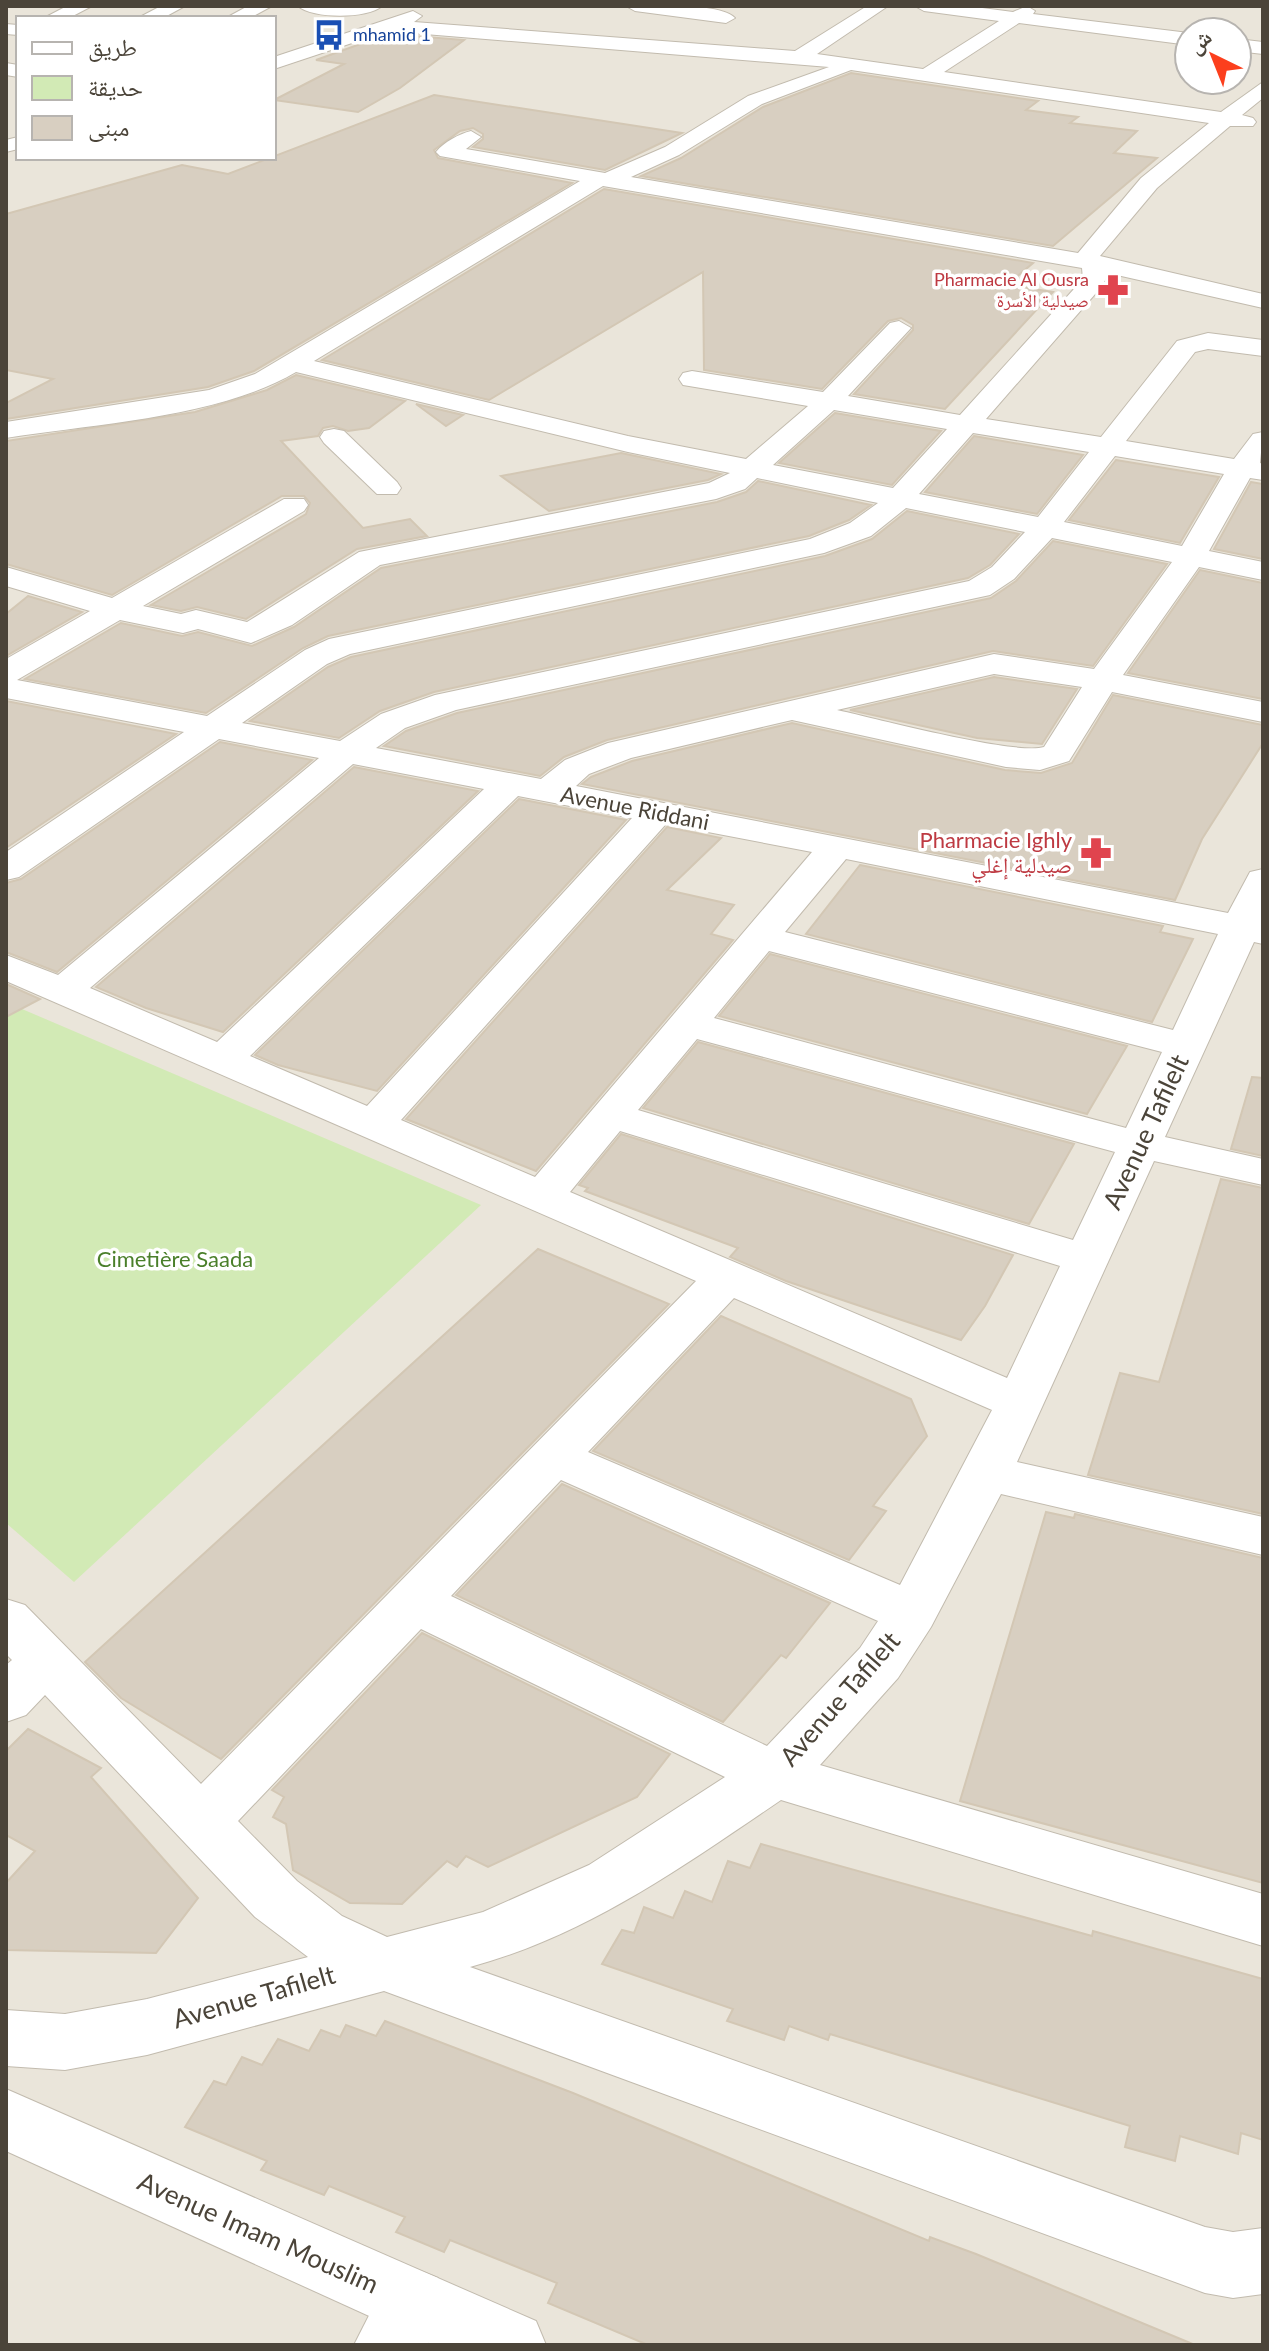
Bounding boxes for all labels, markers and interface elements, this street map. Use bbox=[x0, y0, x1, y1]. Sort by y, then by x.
legend bbox=[16, 16, 276, 160]
north arrow bbox=[1173, 16, 1253, 96]
bus stop icon: mhamid 1 bbox=[312, 18, 346, 52]
place label: mhamid 1 bbox=[353, 23, 431, 45]
text: ش bbox=[1181, 23, 1217, 60]
text: طريق bbox=[88, 32, 137, 62]
text: حديقة bbox=[88, 72, 143, 101]
text: مبنى bbox=[88, 112, 129, 142]
place label: Pharmacie Al Ousra صيدلية الأسرة bbox=[934, 268, 1089, 311]
pharmacy icon: Pharmacie Al Ousra صيدلية الأسرة bbox=[1096, 273, 1130, 307]
street label: Avenue Riddani bbox=[559, 780, 712, 835]
place label: Pharmacie Ighly صيدلية إغلي bbox=[920, 826, 1073, 883]
pharmacy icon: Pharmacie Ighly صيدلية إغلي bbox=[1079, 836, 1113, 870]
street label: Avenue Tafilelt bbox=[1095, 1048, 1195, 1214]
park label: Cimetière Saada bbox=[97, 1245, 253, 1272]
street label: Avenue Tafilelt bbox=[772, 1624, 907, 1772]
street label: Avenue Tafilelt bbox=[169, 1957, 339, 2034]
street label: Avenue Imam Mouslim bbox=[133, 2165, 384, 2300]

